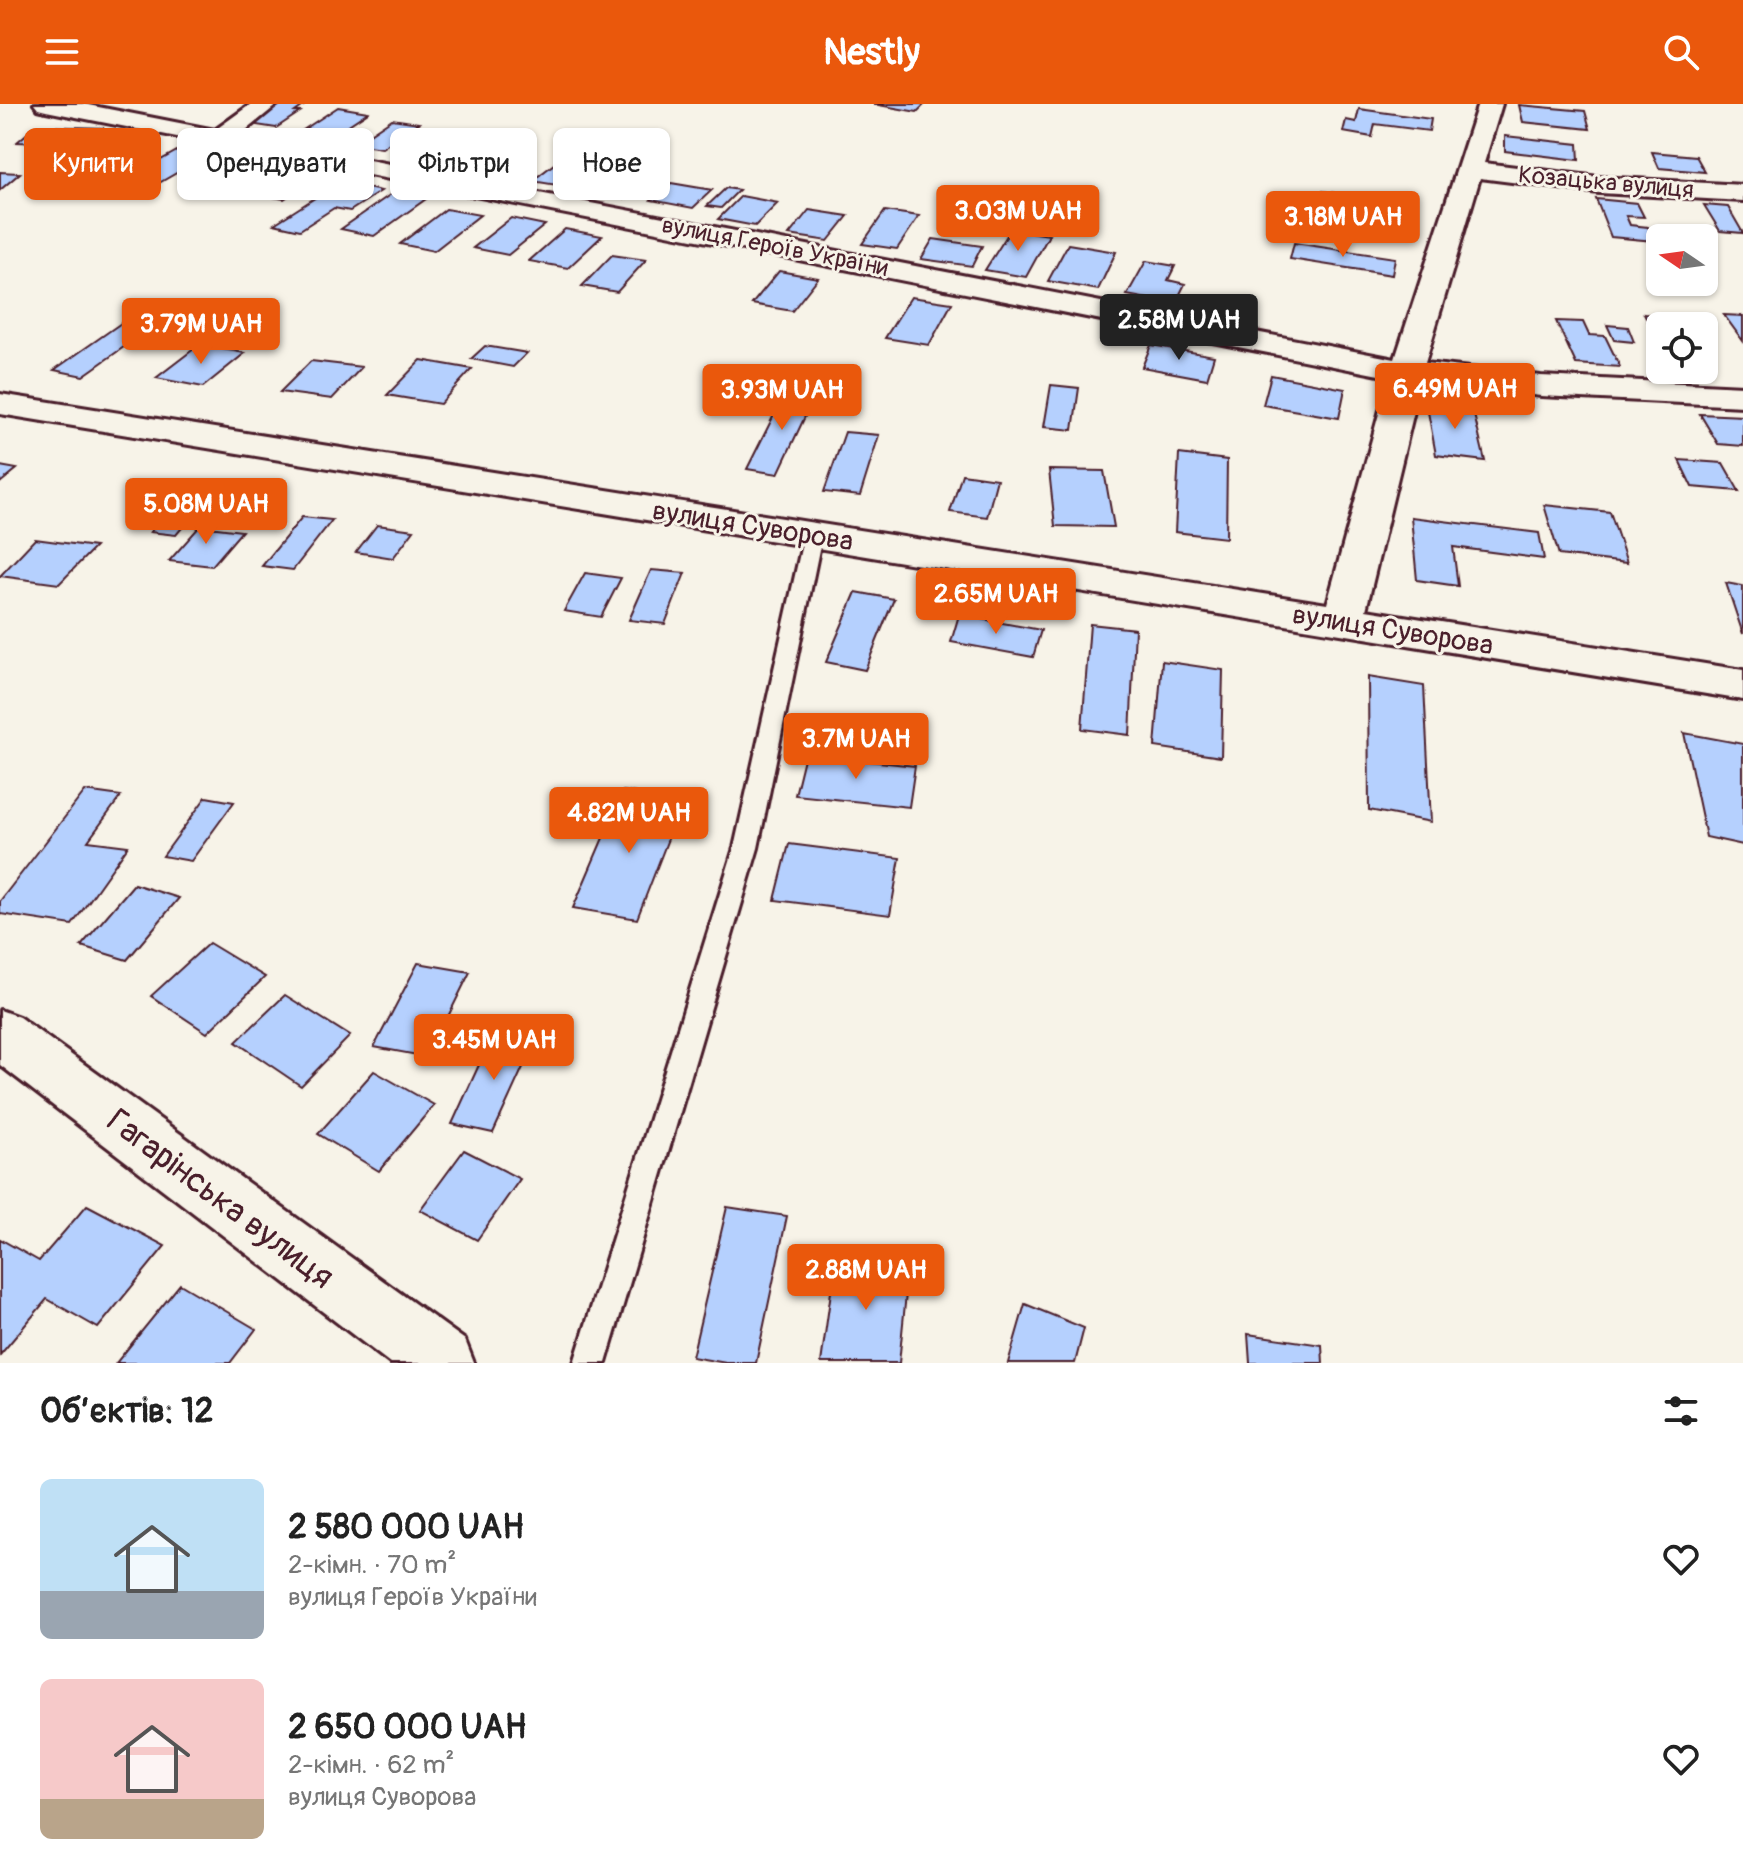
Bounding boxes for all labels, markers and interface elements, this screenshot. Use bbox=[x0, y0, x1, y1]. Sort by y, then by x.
icon: menu bbox=[40, 30, 84, 74]
text: Nestly bbox=[823, 30, 920, 75]
icon: search bbox=[1659, 30, 1703, 74]
chip: Купити bbox=[24, 128, 161, 200]
chip: Орендувати bbox=[177, 128, 374, 200]
chip: Фільтри bbox=[390, 128, 537, 200]
chip: Нове bbox=[553, 128, 670, 200]
street label: Козацька вулиця bbox=[1517, 160, 1695, 205]
pin: 3.03M UAH bbox=[926, 185, 1110, 253]
pin: 3.18M UAH bbox=[1251, 191, 1435, 259]
text: 3.03M UAH bbox=[954, 195, 1082, 227]
text: 3.18M UAH bbox=[1284, 201, 1402, 233]
street label: вулиця Героїв України bbox=[659, 210, 891, 283]
north arrow bbox=[1646, 224, 1718, 296]
map controls bbox=[1646, 224, 1718, 384]
pin: 2.58M UAH bbox=[1087, 294, 1271, 362]
pin: 3.79M UAH bbox=[109, 298, 293, 366]
text: 2.58M UAH bbox=[1118, 304, 1240, 336]
text: 3.79M UAH bbox=[140, 308, 262, 340]
button: locate bbox=[1646, 312, 1718, 384]
pin: 6.49M UAH bbox=[1363, 363, 1547, 431]
pin: 3.93M UAH bbox=[690, 364, 874, 432]
text: 6.49M UAH bbox=[1393, 373, 1517, 405]
text: 3.93M UAH bbox=[720, 374, 844, 406]
pin: 5.08M UAH bbox=[114, 478, 298, 546]
text: 5.08M UAH bbox=[143, 488, 269, 520]
street label: вулиця Суворова bbox=[650, 493, 856, 560]
pin: 2.65M UAH bbox=[904, 568, 1088, 636]
text: 2.65M UAH bbox=[934, 578, 1058, 610]
street label: вулиця Суворова bbox=[1290, 597, 1496, 664]
pin: 3.7M UAH bbox=[773, 713, 939, 781]
text: 3.7M UAH bbox=[802, 723, 910, 755]
pin: 4.82M UAH bbox=[537, 787, 721, 855]
text: 4.82M UAH bbox=[567, 797, 691, 829]
pin: 3.45M UAH bbox=[402, 1014, 586, 1082]
text: 3.45M UAH bbox=[432, 1024, 556, 1056]
street label: Гагарінська вулиця bbox=[98, 1100, 342, 1299]
pin: 2.88M UAH bbox=[774, 1244, 958, 1312]
text: 2.88M UAH bbox=[805, 1254, 927, 1286]
icon: filters bbox=[1659, 1389, 1703, 1433]
text: Об’єктів: 12 bbox=[40, 1390, 214, 1433]
text: 2 580 000 UAH bbox=[288, 1506, 524, 1549]
icon: home bbox=[104, 1511, 200, 1607]
icon: heart bbox=[1659, 1537, 1703, 1581]
text: 2-кімн. · 70 m² bbox=[288, 1549, 456, 1581]
text: вулиця Героїв України bbox=[288, 1581, 537, 1613]
text: 2 650 000 UAH bbox=[288, 1706, 526, 1749]
icon: home bbox=[104, 1711, 200, 1807]
icon: heart bbox=[1659, 1737, 1703, 1781]
text: 2-кімн. · 62 m² bbox=[288, 1749, 454, 1781]
text: вулиця Суворова bbox=[288, 1781, 476, 1813]

